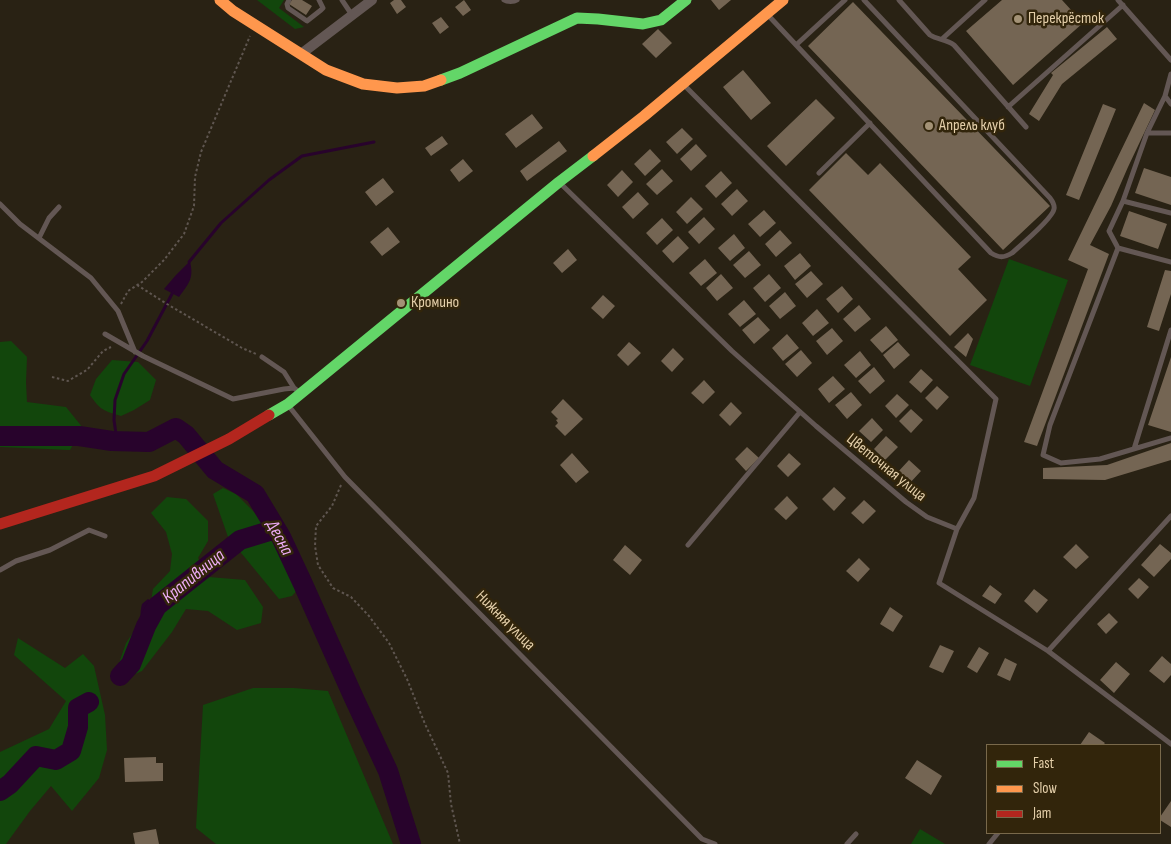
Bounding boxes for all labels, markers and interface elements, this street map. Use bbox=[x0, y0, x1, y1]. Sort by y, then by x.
place label: Перекрёсток bbox=[1028, 9, 1104, 29]
marker: Перекрёсток bbox=[1012, 13, 1024, 25]
place label: Апрель клуб bbox=[939, 116, 1005, 136]
marker: Апрель клуб bbox=[923, 120, 935, 132]
place label: Кромино bbox=[411, 293, 459, 313]
marker: Кромино bbox=[395, 297, 407, 309]
street label: Цветочная улица bbox=[842, 430, 930, 506]
water label: Десна bbox=[261, 517, 297, 559]
water label: Крапивница bbox=[158, 545, 230, 609]
street label: Нижняя улица bbox=[471, 587, 539, 655]
legend bbox=[986, 744, 1161, 834]
text: Fast bbox=[1033, 754, 1054, 773]
text: Slow bbox=[1033, 779, 1057, 798]
text: Jam bbox=[1033, 804, 1051, 823]

